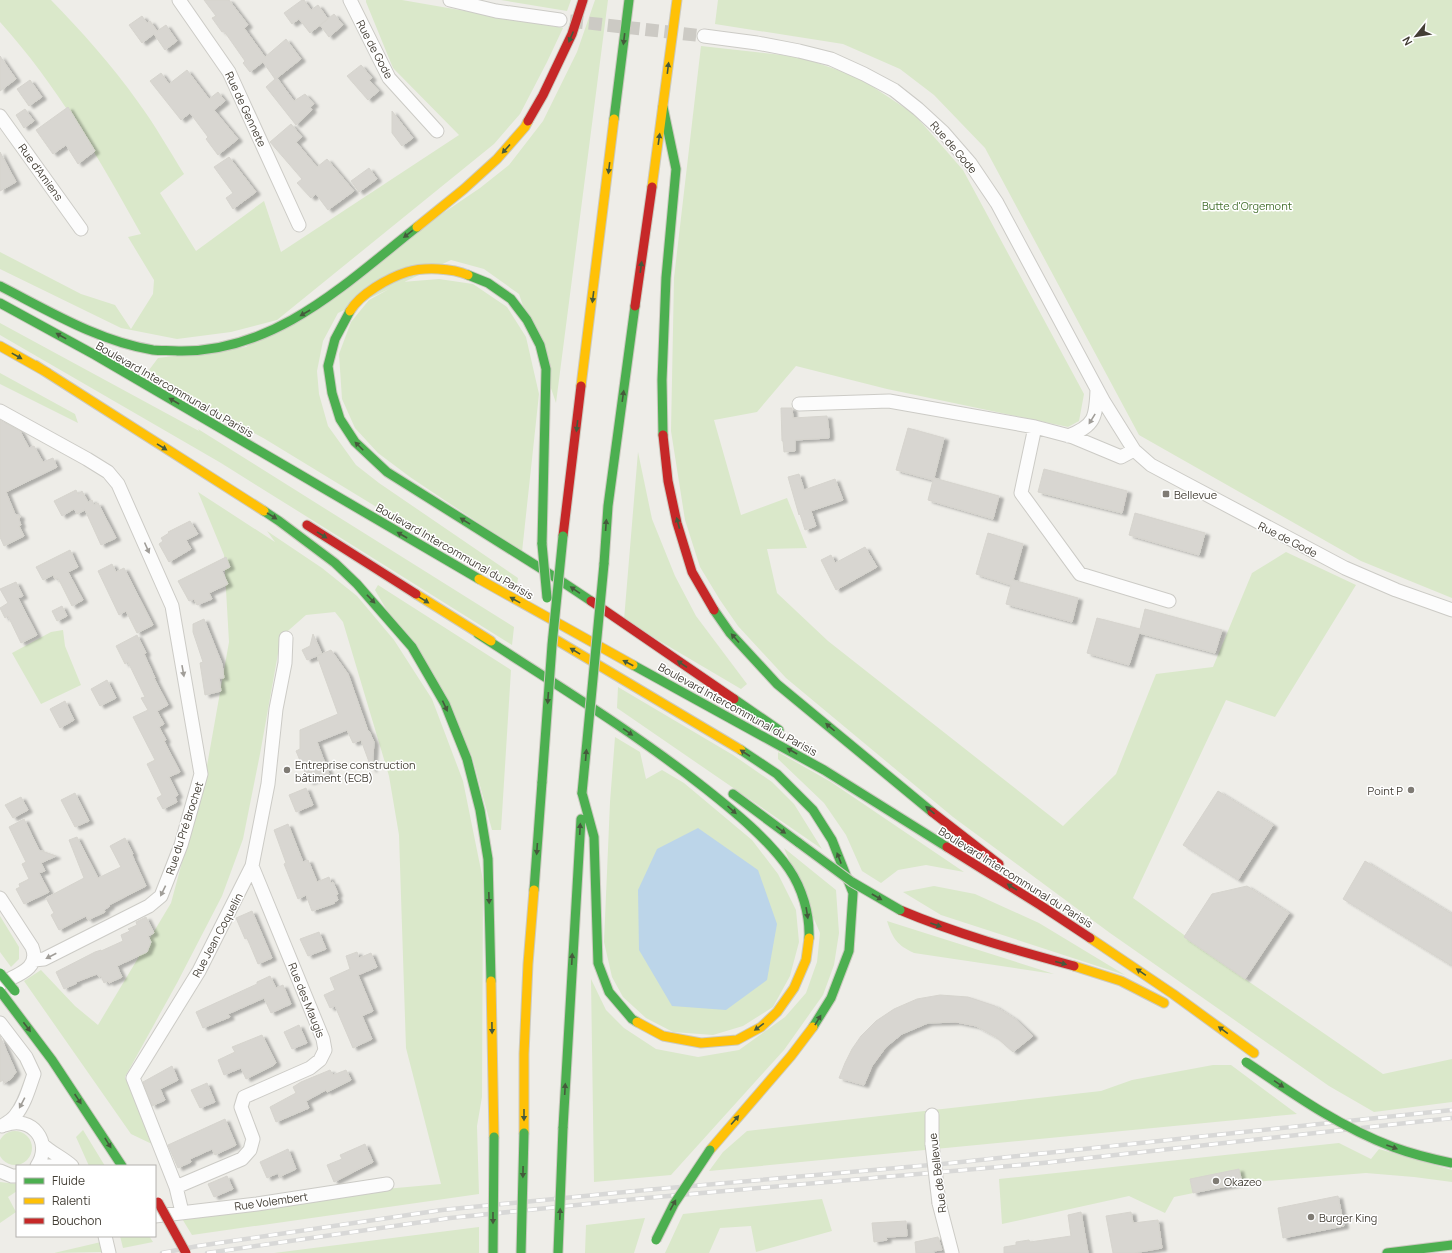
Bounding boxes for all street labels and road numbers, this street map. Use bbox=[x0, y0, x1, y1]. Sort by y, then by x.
street label: Rue de Gode bbox=[353, 17, 397, 81]
street label: Rue de Gennete bbox=[222, 69, 270, 150]
street label: Rue de Gode bbox=[927, 118, 981, 177]
street label: Rue d'Amiens bbox=[15, 140, 67, 204]
street label: Boulevard Intercommunal du Parisis bbox=[94, 338, 257, 440]
street label: Boulevard Intercommunal du Parisis bbox=[374, 500, 537, 602]
street label: Rue de Gode bbox=[1256, 518, 1321, 561]
street label: Boulevard Intercommunal du Parisis bbox=[656, 659, 820, 759]
street label: Rue du Pré Brochet bbox=[162, 779, 206, 877]
street label: Boulevard Intercommunal du Parisis bbox=[936, 823, 1096, 931]
street label: Rue Jean Coquelin bbox=[188, 890, 246, 980]
street label: Rue des Maugis bbox=[285, 960, 329, 1040]
street label: Rue de Bellevue bbox=[925, 1132, 949, 1214]
street label: Rue Volembert bbox=[233, 1188, 309, 1214]

